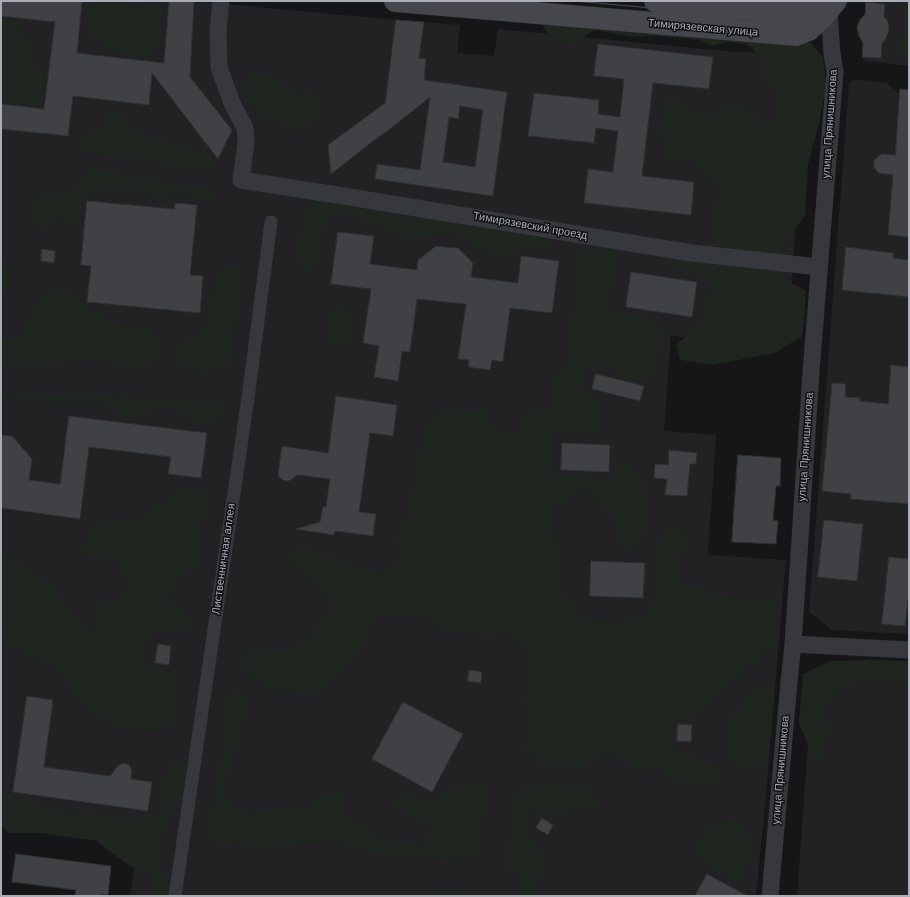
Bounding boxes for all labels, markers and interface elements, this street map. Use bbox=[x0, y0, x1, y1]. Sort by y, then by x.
street label: Тимирязевская улица bbox=[647, 17, 759, 39]
street label: улица Прянишникова bbox=[820, 69, 840, 179]
street label: Тимирязевский проезд bbox=[472, 209, 588, 243]
street label: улица Прянишникова bbox=[796, 392, 816, 502]
street label: Лиственничная аллея bbox=[210, 503, 238, 615]
street label: улица Прянишникова bbox=[770, 715, 792, 825]

